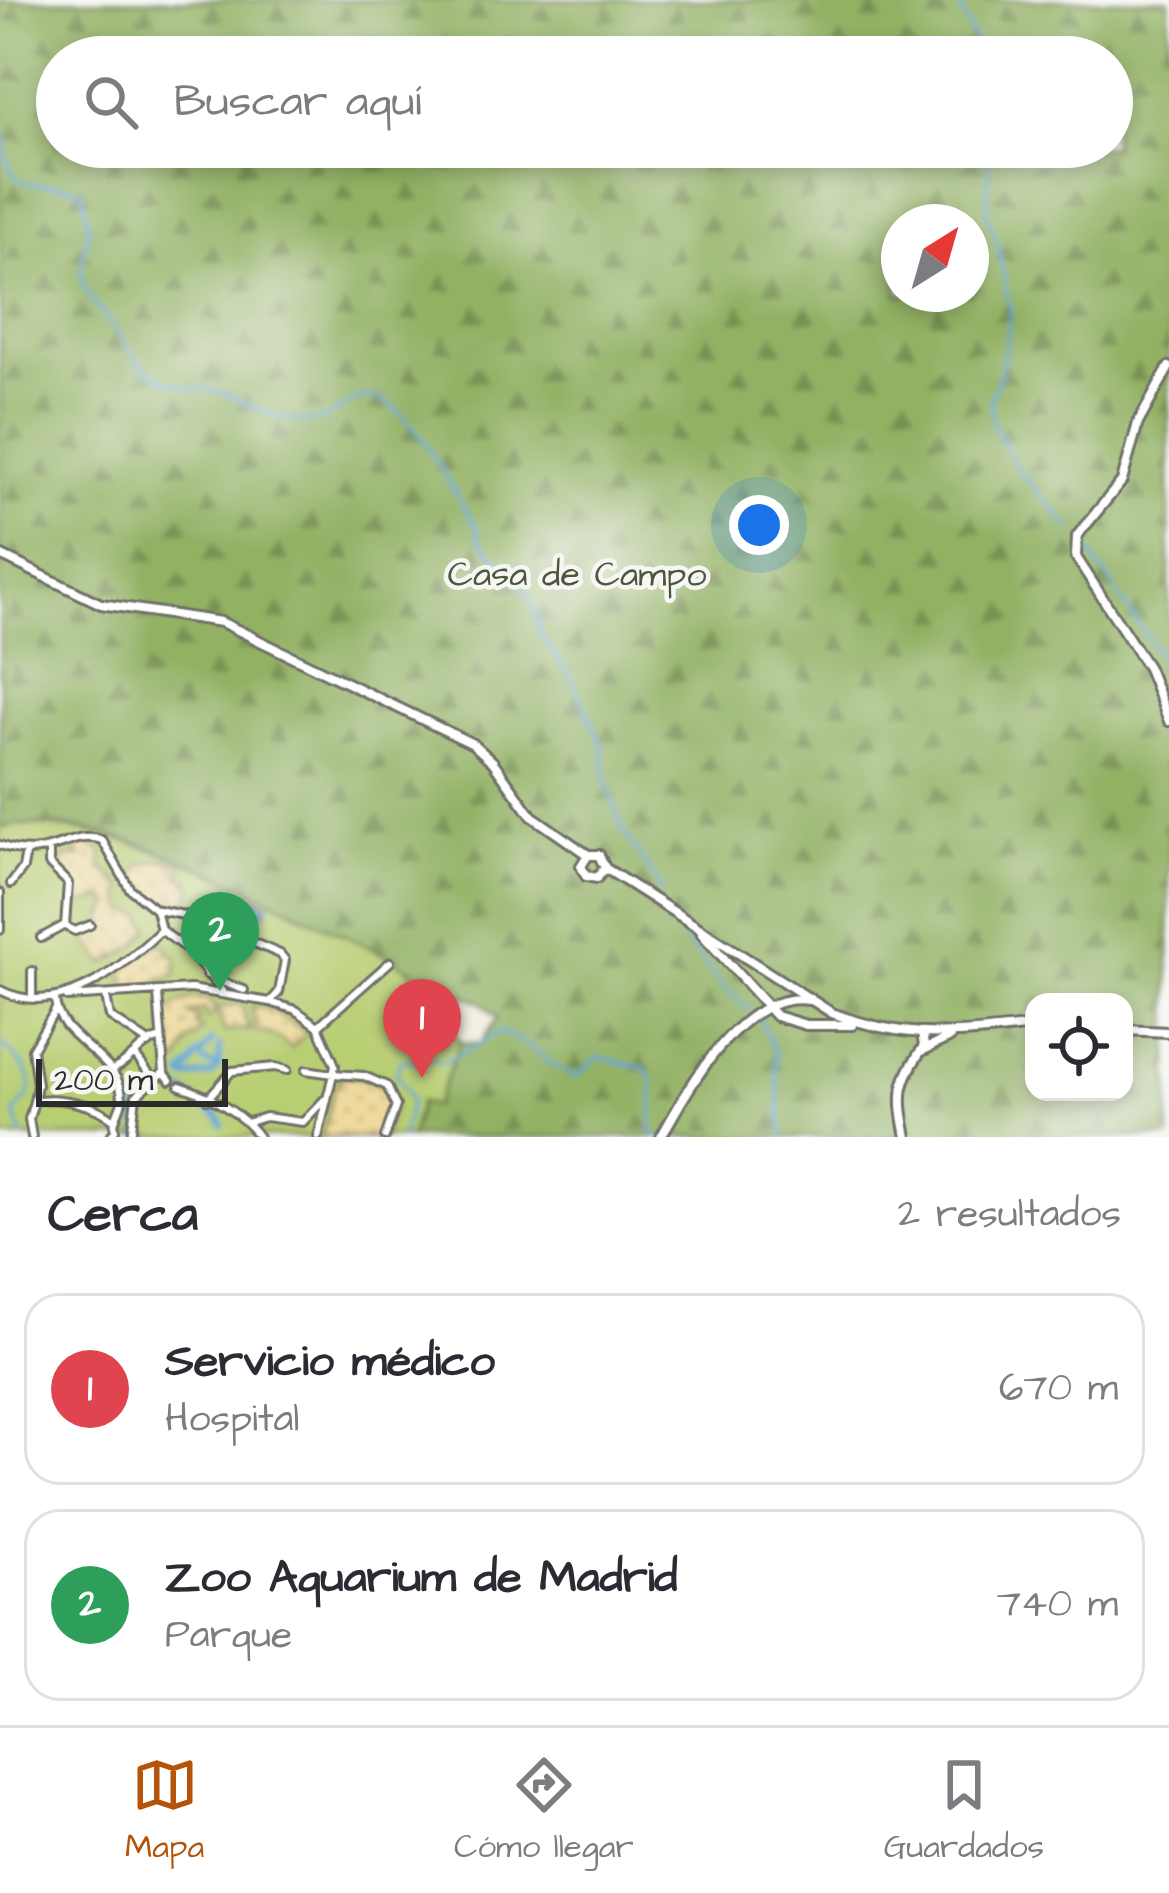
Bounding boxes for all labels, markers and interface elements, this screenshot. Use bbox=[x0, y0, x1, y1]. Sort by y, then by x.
search box bbox=[36, 36, 1133, 168]
icon: search bbox=[78, 69, 144, 135]
text: Buscar aquí bbox=[174, 71, 421, 133]
north arrow bbox=[881, 204, 989, 312]
your location bbox=[729, 495, 789, 555]
park label: Casa de Campo bbox=[447, 549, 707, 600]
pin: 2 bbox=[181, 892, 259, 991]
pin: 1 bbox=[383, 979, 461, 1078]
map controls bbox=[1025, 993, 1133, 1101]
button: locate bbox=[1025, 993, 1133, 1101]
scale bar bbox=[36, 1053, 228, 1106]
text: 200 m bbox=[54, 1057, 153, 1103]
text: Cerca bbox=[48, 1180, 198, 1251]
text: 2 resultados bbox=[898, 1188, 1121, 1242]
text: Servicio médico bbox=[165, 1331, 495, 1393]
text: 1 bbox=[88, 1362, 93, 1416]
text: 670 m bbox=[999, 1362, 1118, 1416]
text: Hospital bbox=[165, 1393, 299, 1447]
text: Zoo Aquarium de Madrid bbox=[165, 1547, 678, 1609]
text: 2 bbox=[79, 1578, 101, 1632]
text: 740 m bbox=[997, 1578, 1118, 1632]
text: Parque bbox=[165, 1609, 292, 1663]
tab: Mapa bbox=[125, 1752, 204, 1870]
tab: Cómo llegar bbox=[454, 1752, 634, 1870]
tab: Guardados bbox=[884, 1752, 1044, 1870]

